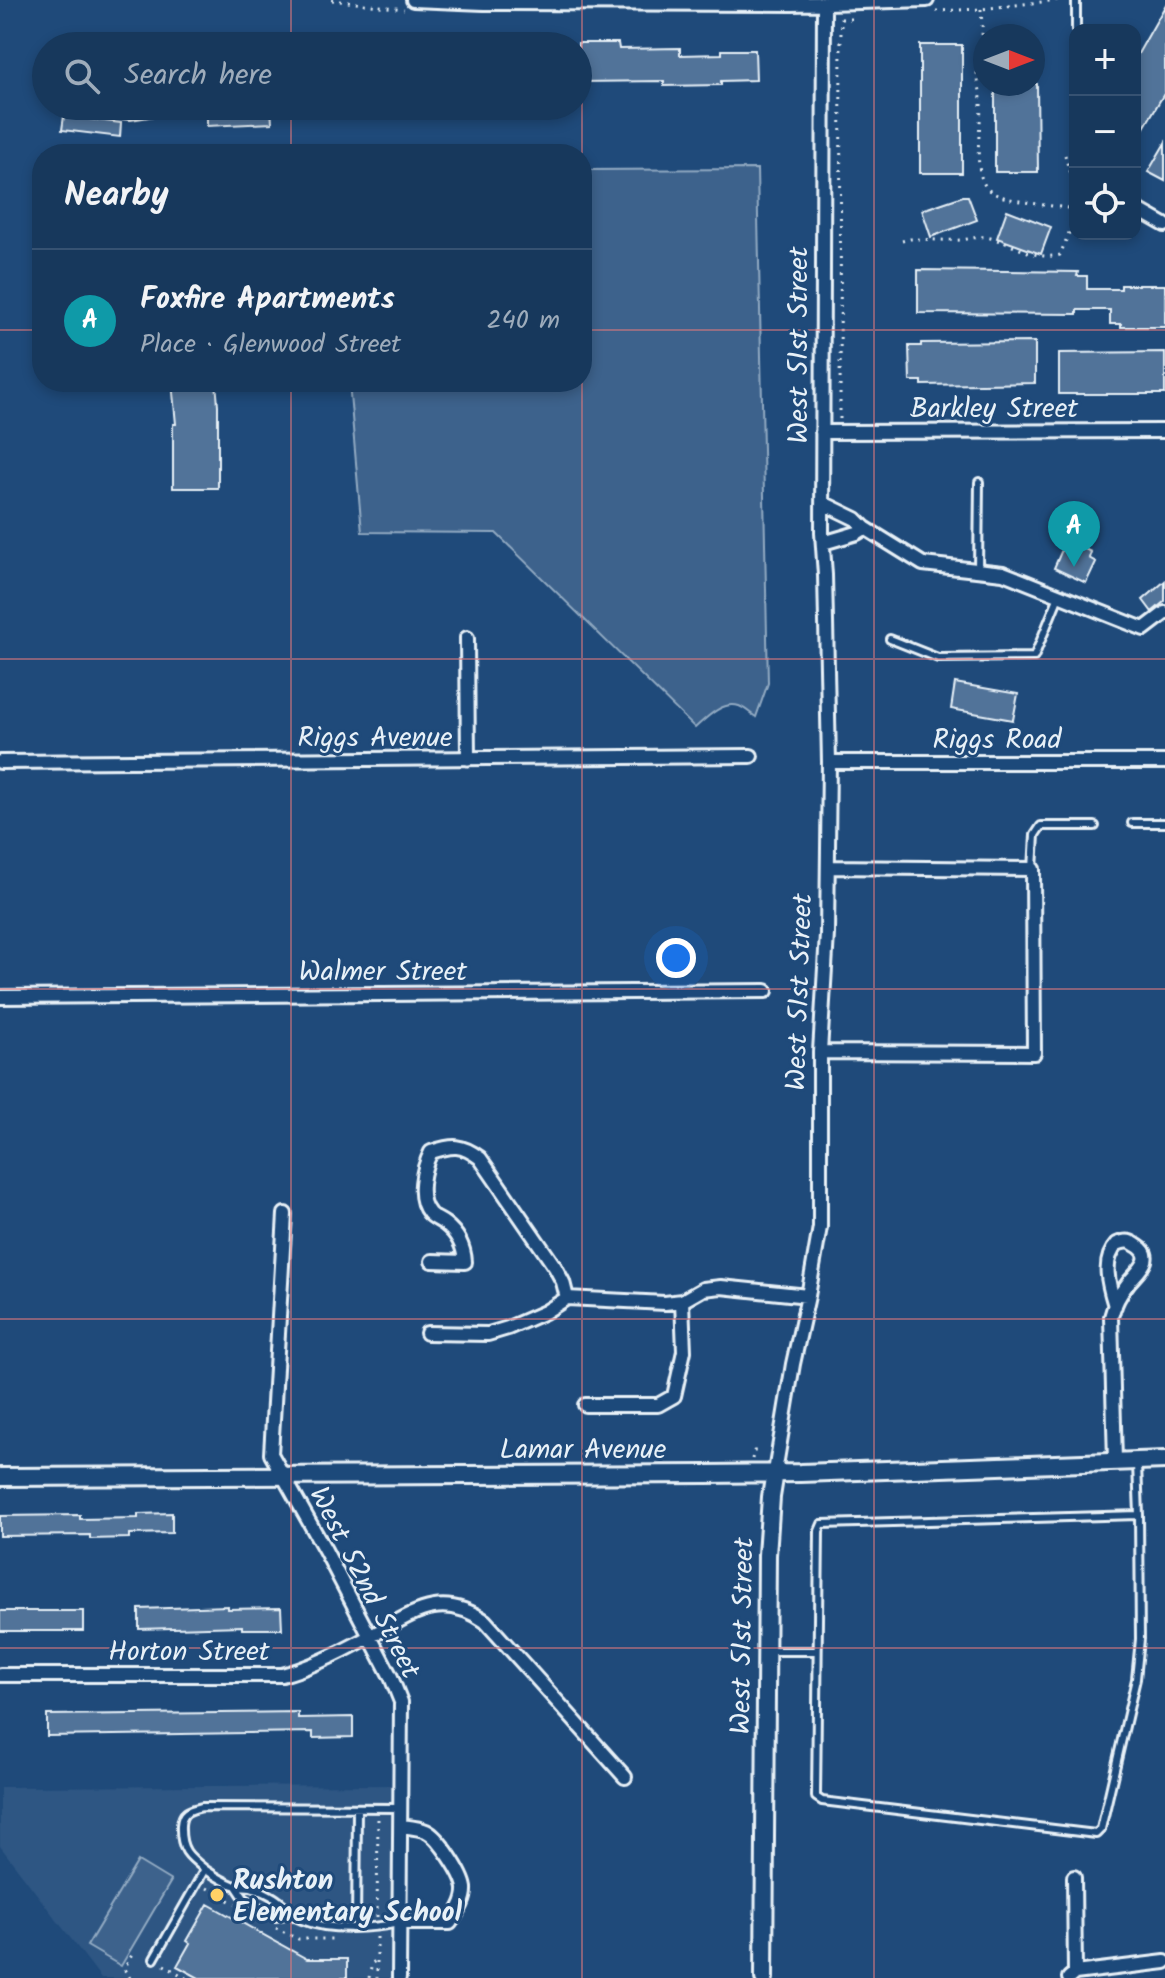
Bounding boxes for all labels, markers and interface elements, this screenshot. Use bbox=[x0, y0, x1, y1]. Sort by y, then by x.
north arrow bbox=[973, 24, 1045, 96]
map controls bbox=[1069, 24, 1141, 240]
button: + bbox=[1069, 24, 1141, 96]
search box bbox=[32, 32, 592, 120]
text: Search here bbox=[124, 52, 272, 100]
icon: search bbox=[60, 54, 104, 98]
button: − bbox=[1069, 96, 1141, 168]
button: locate bbox=[1069, 168, 1141, 240]
text: Nearby bbox=[64, 169, 169, 223]
street label: West 51st Street bbox=[777, 245, 822, 444]
text: Foxfire Apartments bbox=[140, 276, 395, 324]
text: A bbox=[82, 300, 98, 342]
text: 240 m bbox=[486, 300, 560, 342]
text: Place · Glenwood Street bbox=[140, 324, 401, 366]
street label: Barkley Street bbox=[910, 387, 1079, 432]
pin: A bbox=[1048, 501, 1100, 567]
street label: Riggs Avenue bbox=[297, 716, 453, 761]
street label: Riggs Road bbox=[933, 718, 1062, 763]
street label: West 51st Street bbox=[775, 892, 826, 1091]
your location bbox=[656, 938, 696, 978]
street label: Walmer Street bbox=[299, 950, 468, 995]
street label: Lamar Avenue bbox=[500, 1428, 667, 1473]
street label: West 52nd Street bbox=[296, 1479, 432, 1688]
street label: West 51st Street bbox=[719, 1536, 768, 1735]
street label: Horton Street bbox=[108, 1630, 271, 1675]
place label: Rushton Elementary School bbox=[233, 1859, 462, 1936]
marker: Rushton Elementary School bbox=[208, 1886, 226, 1904]

